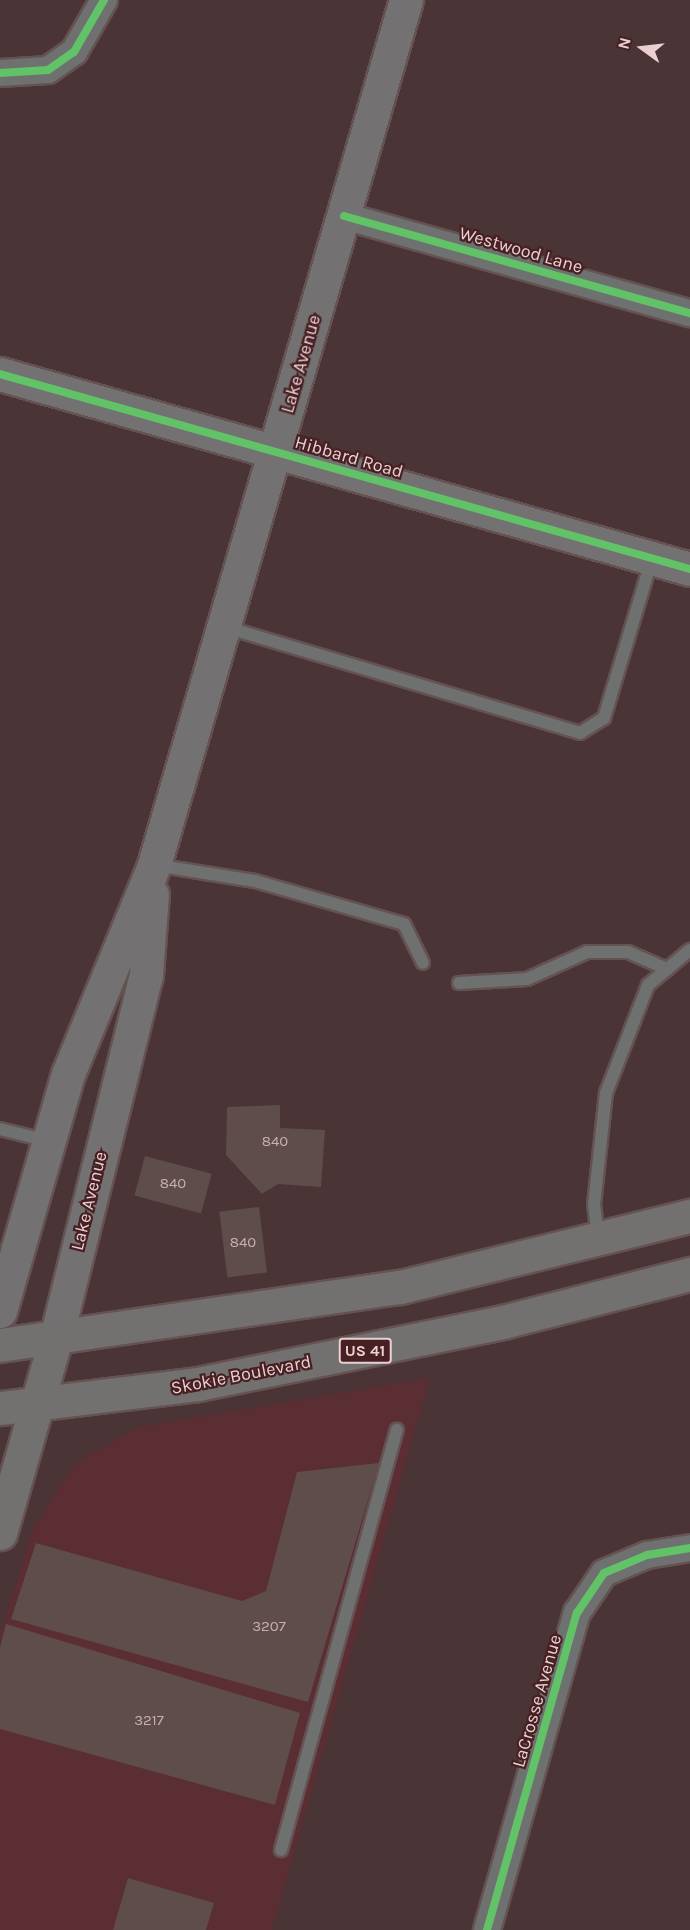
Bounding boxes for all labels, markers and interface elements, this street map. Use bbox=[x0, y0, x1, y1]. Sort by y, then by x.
north arrow bbox=[612, 18, 672, 78]
text: N bbox=[613, 35, 635, 51]
street label: Westwood Lane bbox=[457, 222, 585, 278]
street label: Lake Avenue bbox=[277, 312, 325, 416]
street label: Hibbard Road bbox=[292, 431, 406, 483]
house number: 840 bbox=[262, 1133, 288, 1151]
street label: Lake Avenue bbox=[66, 1149, 112, 1253]
house number: 840 bbox=[160, 1175, 186, 1193]
house number: 840 bbox=[230, 1234, 256, 1252]
road number: US 41 bbox=[338, 1338, 392, 1364]
street label: Skokie Boulevard bbox=[169, 1351, 313, 1399]
house number: 3207 bbox=[252, 1618, 286, 1636]
street label: LaCrosse Avenue bbox=[508, 1632, 566, 1770]
house number: 3217 bbox=[134, 1712, 164, 1730]

